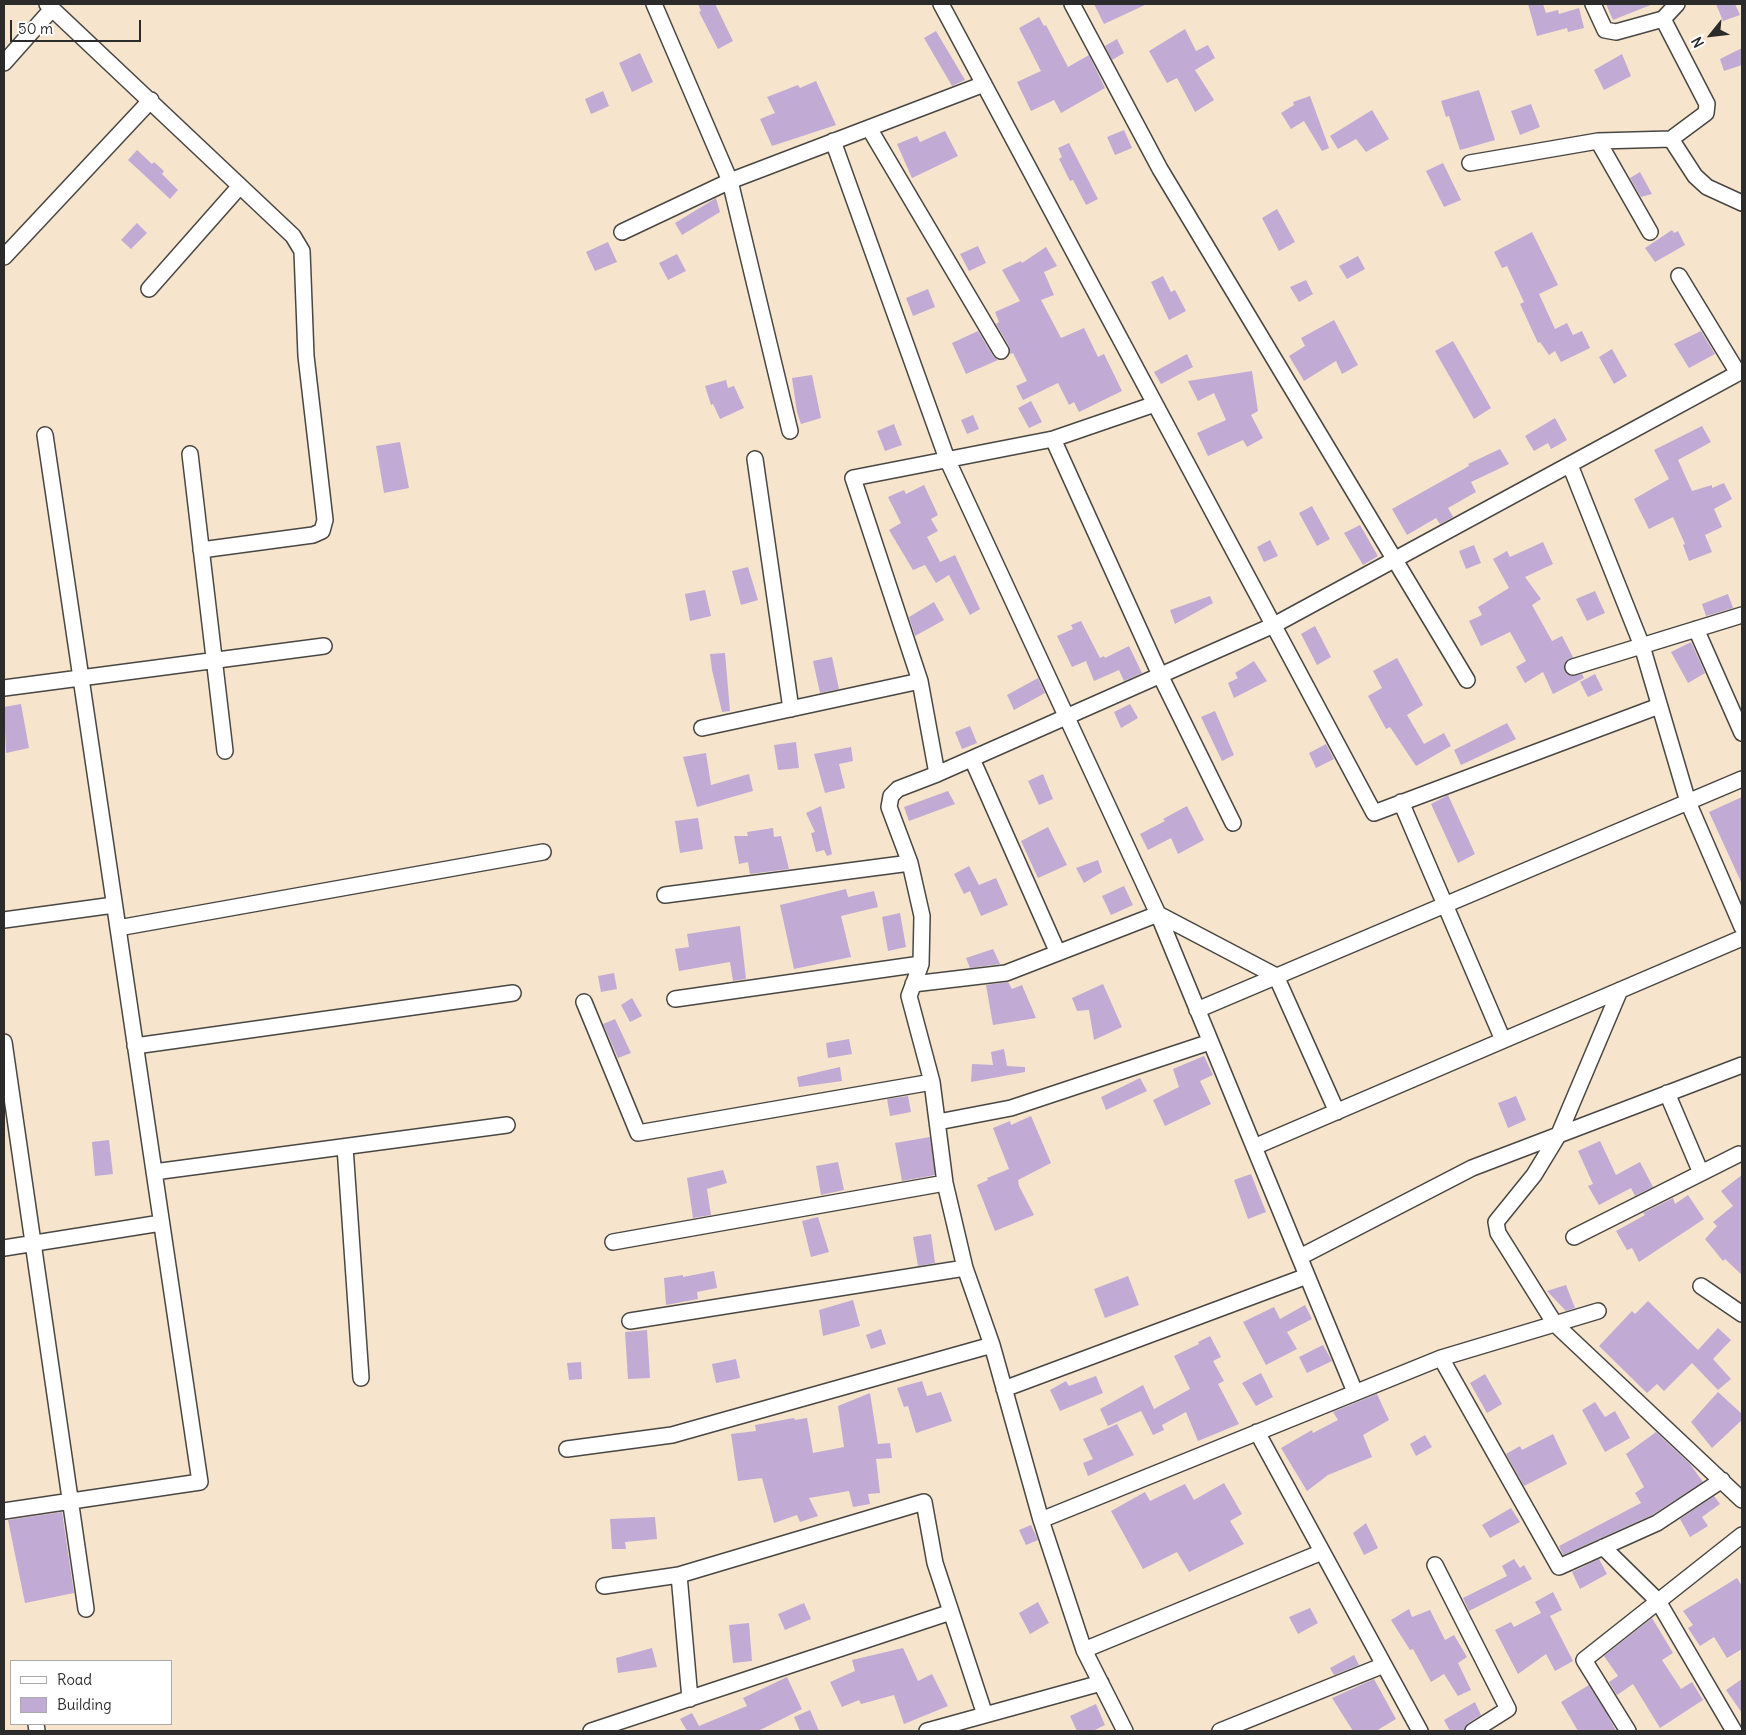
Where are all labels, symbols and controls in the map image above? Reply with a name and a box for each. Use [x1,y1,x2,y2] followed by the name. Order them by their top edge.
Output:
[12,10,144,42] scale bar
[1686,10,1736,60] north arrow
[18,19,53,38] text: 50 m
[1688,34,1708,51] text: N
[10,1660,172,1725] legend
[57,1670,92,1689] text: Road
[57,1695,112,1714] text: Building

